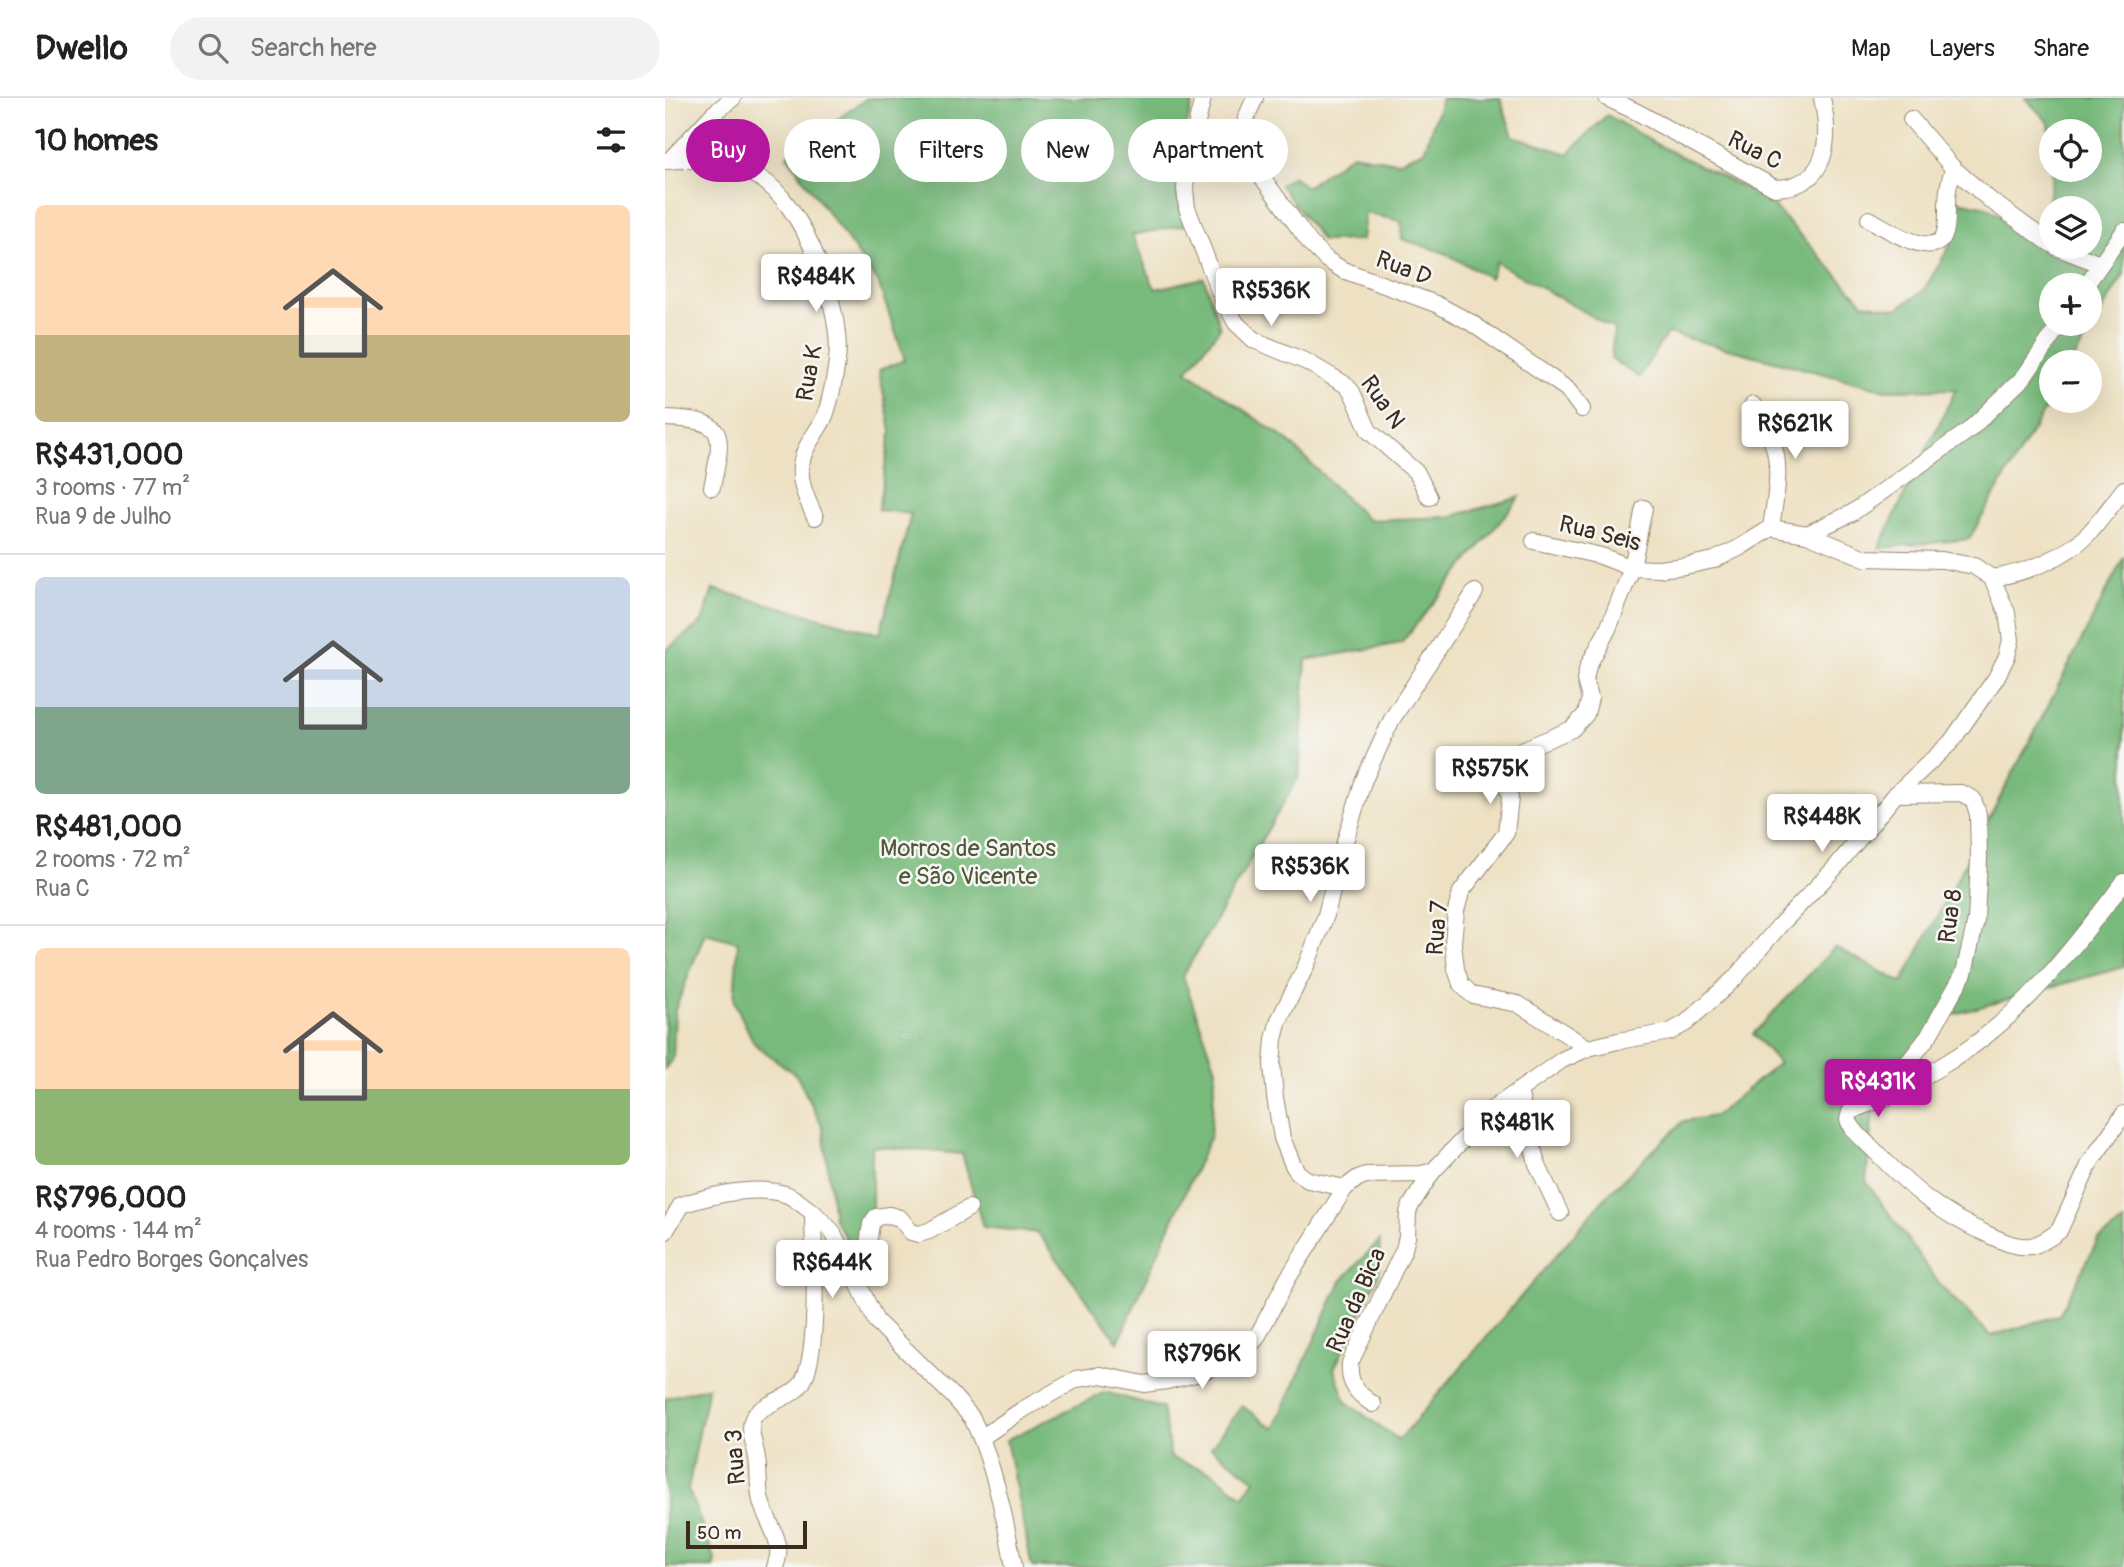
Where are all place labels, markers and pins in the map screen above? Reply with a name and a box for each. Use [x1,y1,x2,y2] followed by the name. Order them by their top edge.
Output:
[759,254,873,314] pin: R$484K
[1214,268,1328,328] pin: R$536K
[1738,402,1852,461] pin: R$621K
[1433,746,1547,806] pin: R$575K
[1765,794,1879,854] pin: R$448K
[1253,844,1367,904] pin: R$536K
[1821,1060,1935,1119] pin: R$431K
[1460,1100,1574,1160] pin: R$481K
[775,1240,889,1300] pin: R$644K
[1145,1332,1259,1391] pin: R$796K

